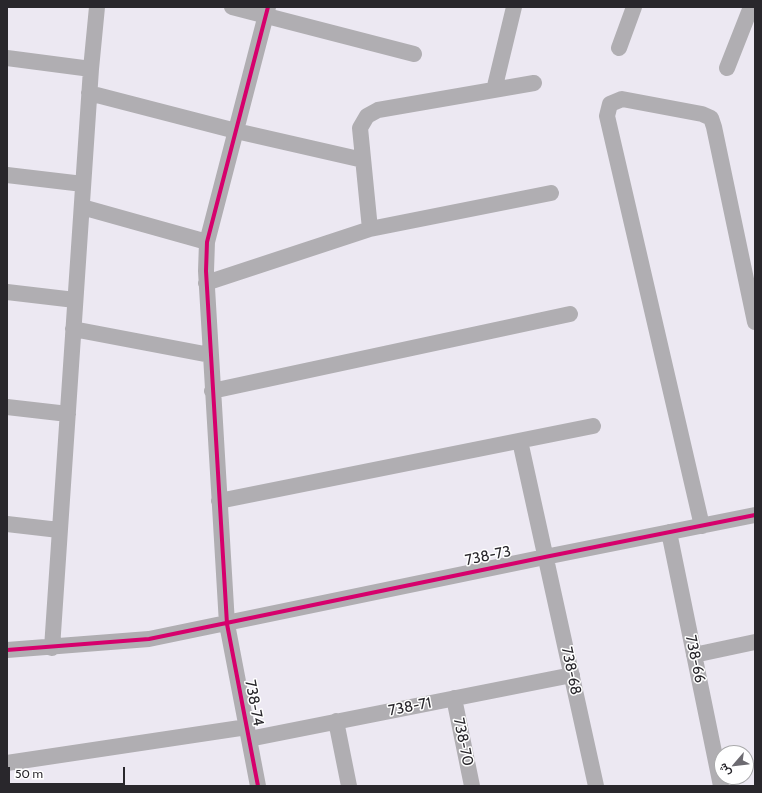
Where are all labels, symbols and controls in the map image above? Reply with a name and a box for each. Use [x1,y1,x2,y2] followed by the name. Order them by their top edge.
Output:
[463,542,513,570] street label: 738-73
[681,634,709,684] street label: 738-66
[557,645,585,697] street label: 738-68
[241,678,267,728] street label: 738-74
[387,694,433,720] street label: 738-71
[449,716,477,768] street label: 738-70
[714,745,754,785] north arrow
[10,759,127,785] scale bar
[715,761,734,779] text: ش
[15,766,43,781] text: 50 m

